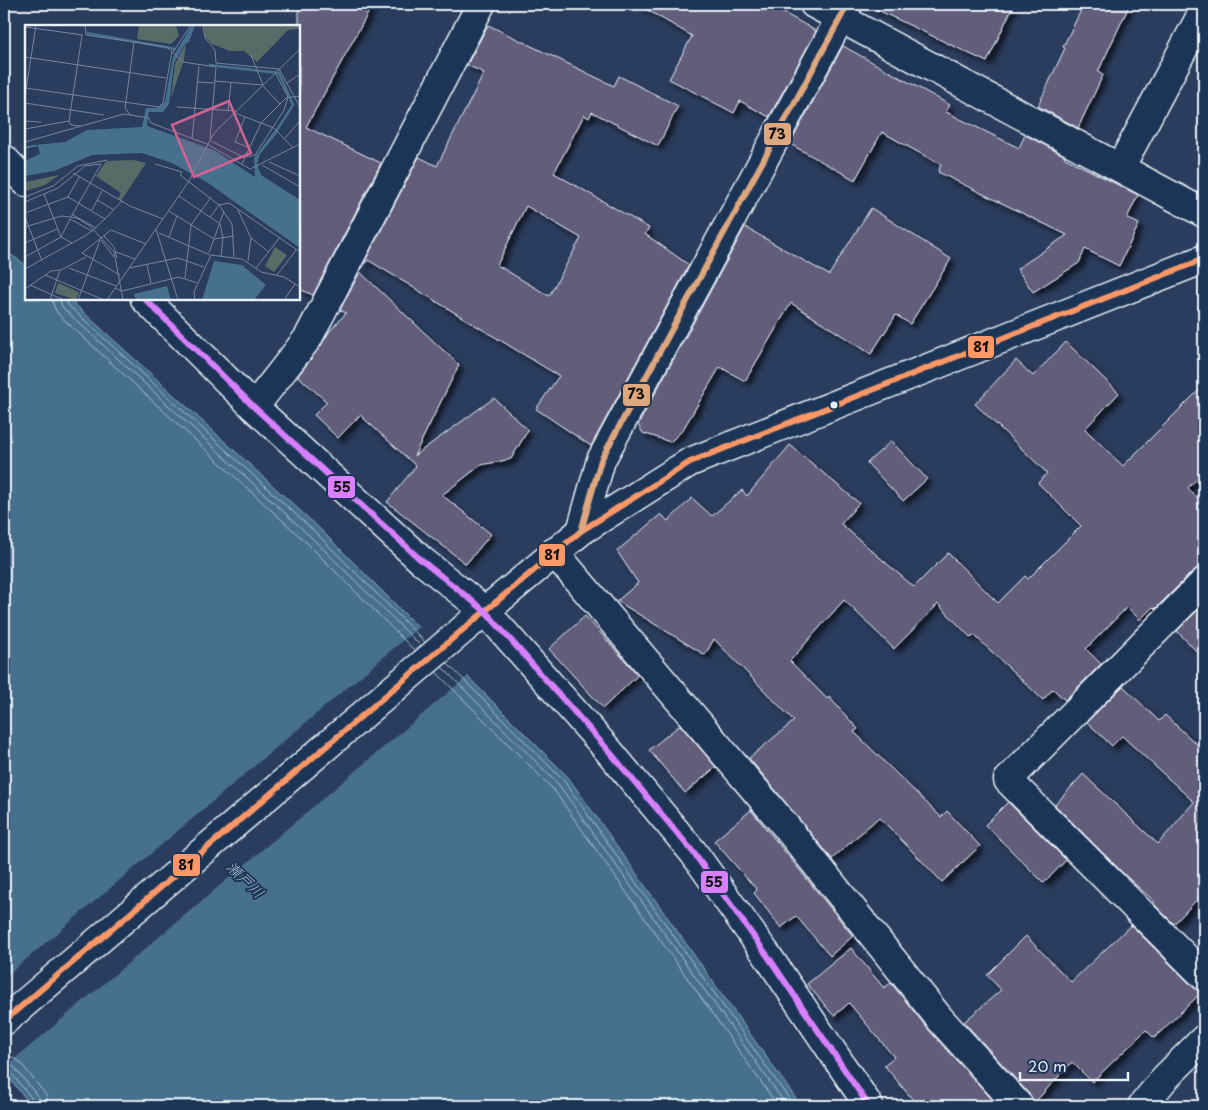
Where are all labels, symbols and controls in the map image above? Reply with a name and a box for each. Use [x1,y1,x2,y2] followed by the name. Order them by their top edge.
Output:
[25,25,300,300] inset map
[763,122,792,146] line badge: 73
[768,123,786,144] text: 73
[967,335,995,359] line badge: 81
[973,336,989,357] text: 81
[622,383,651,407] line badge: 73
[627,383,645,404] text: 73
[829,400,839,410] unlabelled marker
[327,475,356,499] line badge: 55
[333,476,351,497] text: 55
[538,543,566,567] line badge: 81
[544,544,560,565] text: 81
[172,853,201,877] line badge: 81
[178,854,194,875] text: 81
[222,855,270,903] water label: 瀬戸川
[700,870,729,894] line badge: 55
[705,871,723,892] text: 55
[1020,1050,1128,1082] scale bar
[1028,1054,1067,1077] text: 20 m

